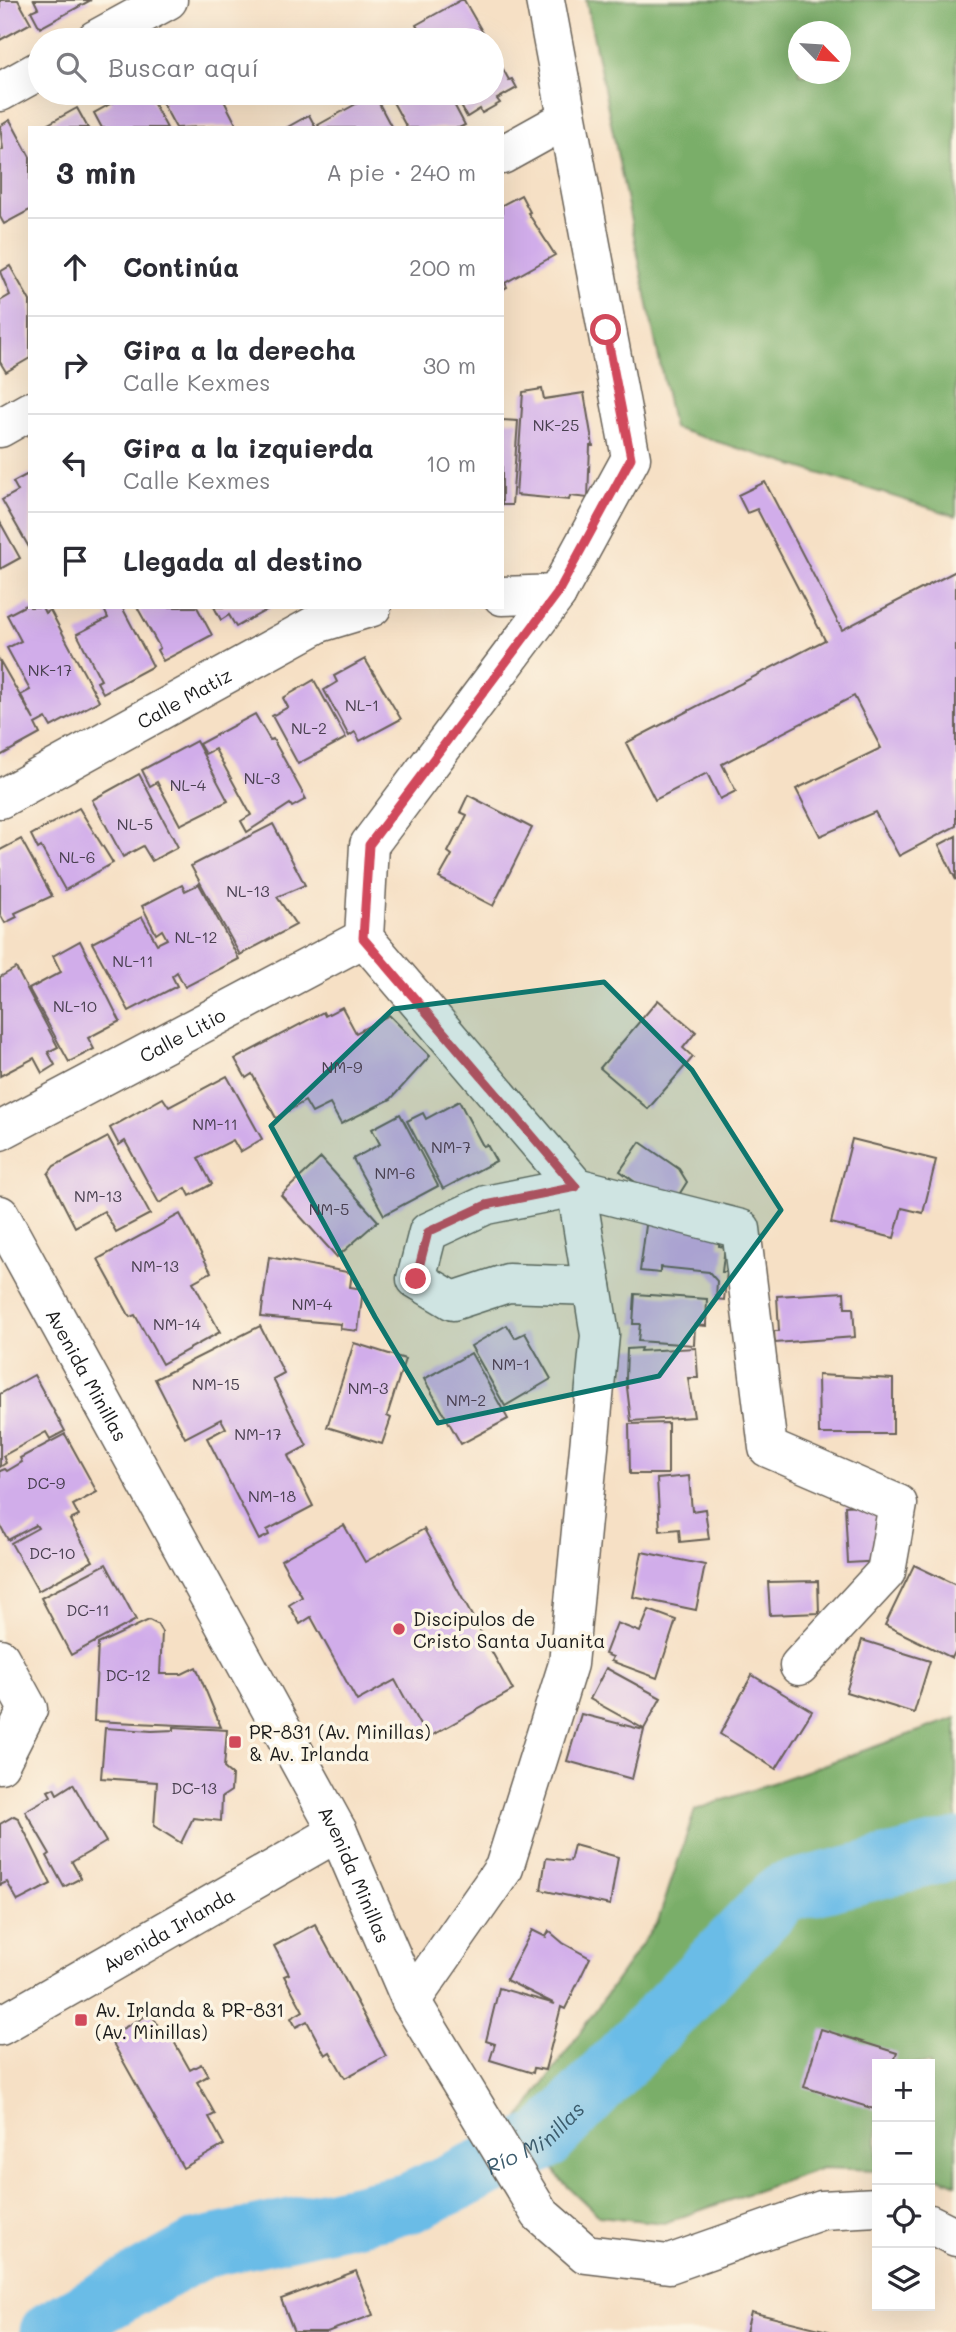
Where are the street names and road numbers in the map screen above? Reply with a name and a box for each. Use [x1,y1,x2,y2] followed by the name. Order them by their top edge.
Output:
[132,661,236,734] street label: Calle Matiz
[135,1001,229,1068] street label: Calle Litio
[41,1304,134,1445] street label: Avenida Minillas
[313,1801,397,1946] street label: Avenida Minillas
[98,1882,239,1977] street label: Avenida Irlanda

